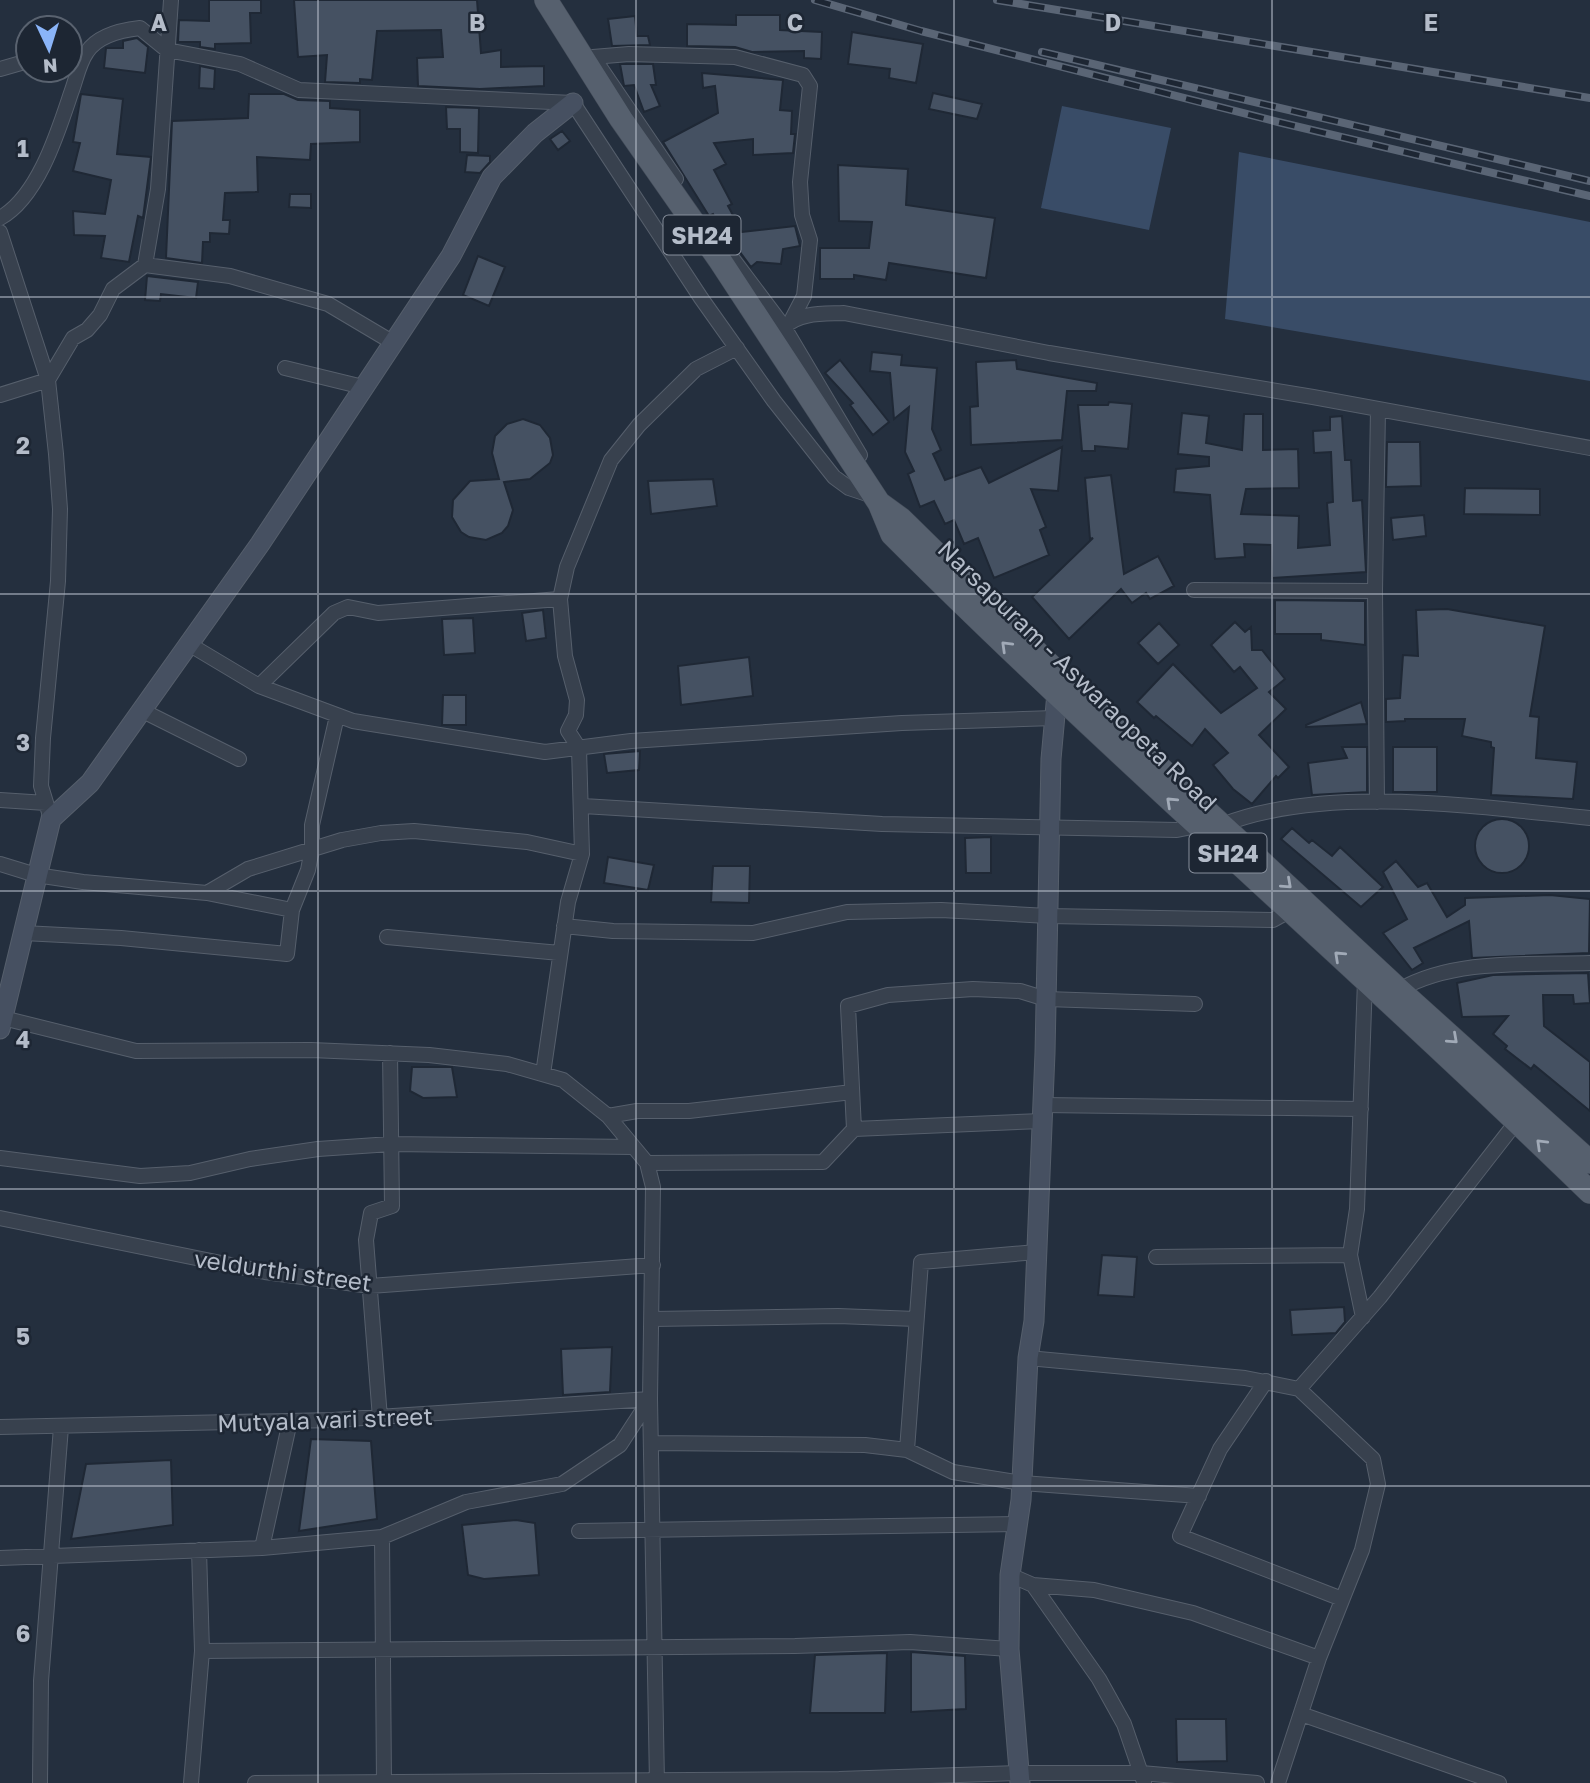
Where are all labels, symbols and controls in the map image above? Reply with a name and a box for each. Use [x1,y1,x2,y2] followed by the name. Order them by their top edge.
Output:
[151,8,168,36] text: A
[469,8,485,36] text: B
[787,8,803,36] text: C
[1105,8,1121,36] text: D
[1424,8,1438,36] text: E
[14,14,84,84] north arrow
[42,54,58,78] text: N
[17,134,29,162] text: 1
[664,216,740,254] road number: SH24
[16,431,30,459] text: 2
[932,534,1224,816] street label: Narsapuram - Aswaraopeta Road
[1001,641,1014,654] one-way arrow
[16,728,30,756] text: 3
[1166,798,1179,810] one-way arrow
[1190,834,1266,873] road number: SH24
[1279,876,1292,888] one-way arrow
[1334,951,1347,964] one-way arrow
[16,1025,30,1053] text: 4
[1445,1031,1458,1043] one-way arrow
[1536,1140,1549,1153] one-way arrow
[192,1243,374,1297] street label: veldurthi street
[16,1322,30,1350] text: 5
[217,1401,433,1437] street label: Mutyala vari street
[16,1619,30,1647] text: 6

